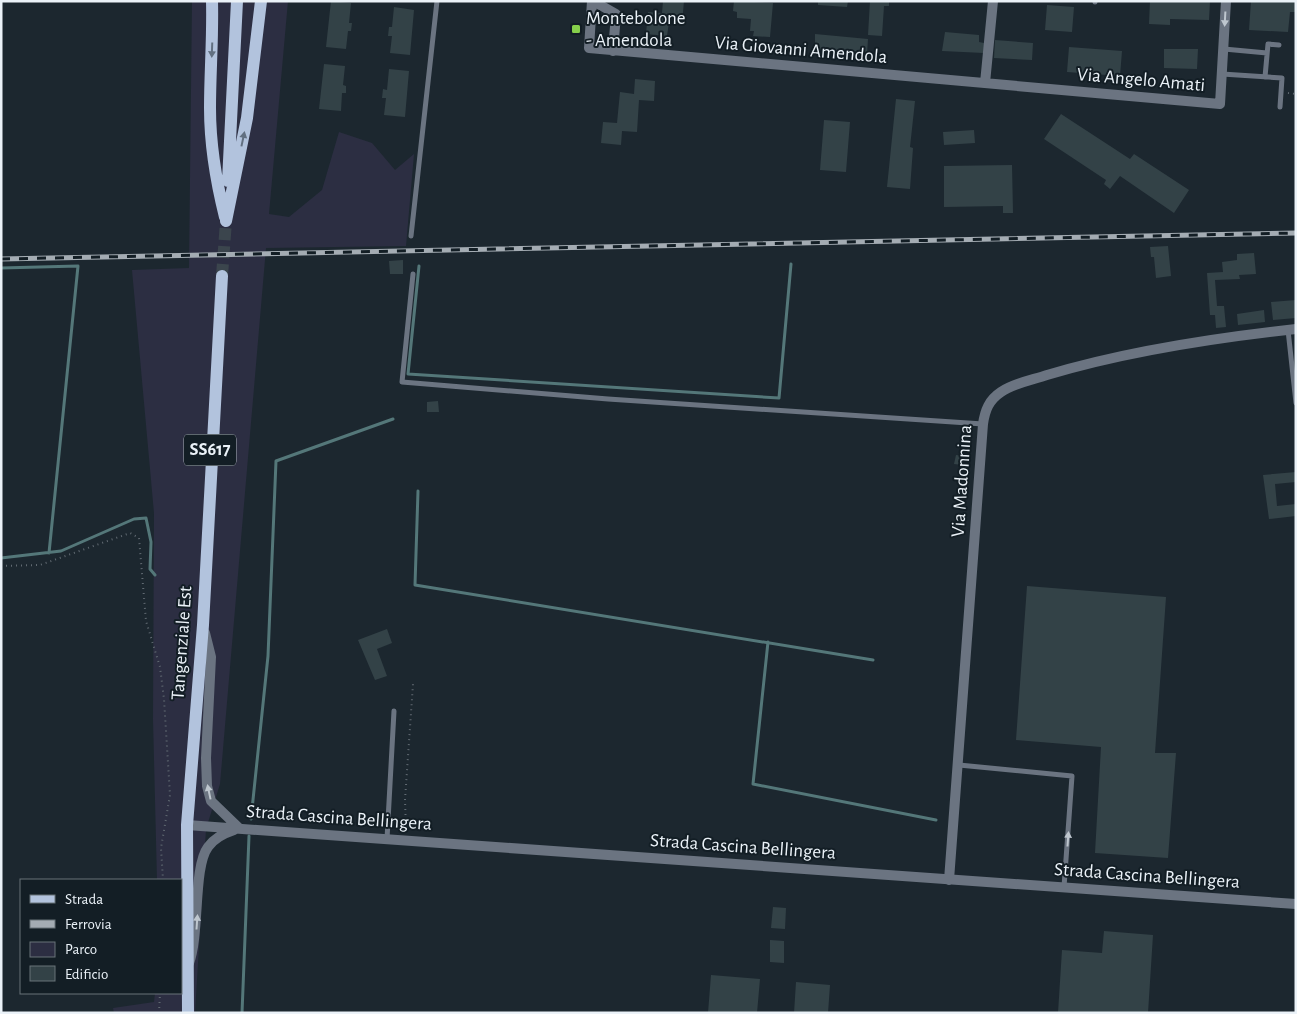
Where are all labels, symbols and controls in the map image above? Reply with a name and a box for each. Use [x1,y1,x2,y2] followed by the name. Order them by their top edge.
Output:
[586,9,686,50] place label: Montebolone - Amendola
[1221,11,1229,27] one-way arrow
[570,23,582,35] marker: Montebolone - Amendola
[714,33,888,67] street label: Via Giovanni Amendola
[208,42,216,58] one-way arrow
[1076,65,1206,95] street label: Via Angelo Amati
[239,132,247,147] one-way arrow
[949,424,975,538] street label: Via Madonnina
[184,434,236,466] road number: SS617
[169,585,195,701] street label: Tangenziale Est
[205,785,213,800] one-way arrow
[246,802,433,834] street label: Strada Cascina Bellingera
[650,831,837,863] street label: Strada Cascina Bellingera
[1064,831,1072,847] one-way arrow
[1054,860,1241,892] street label: Strada Cascina Bellingera
[20,879,182,994] legend
[65,892,103,907] text: Strada
[193,913,201,929] one-way arrow
[65,917,112,932] text: Ferrovia
[65,942,97,957] text: Parco
[65,967,108,982] text: Edificio

